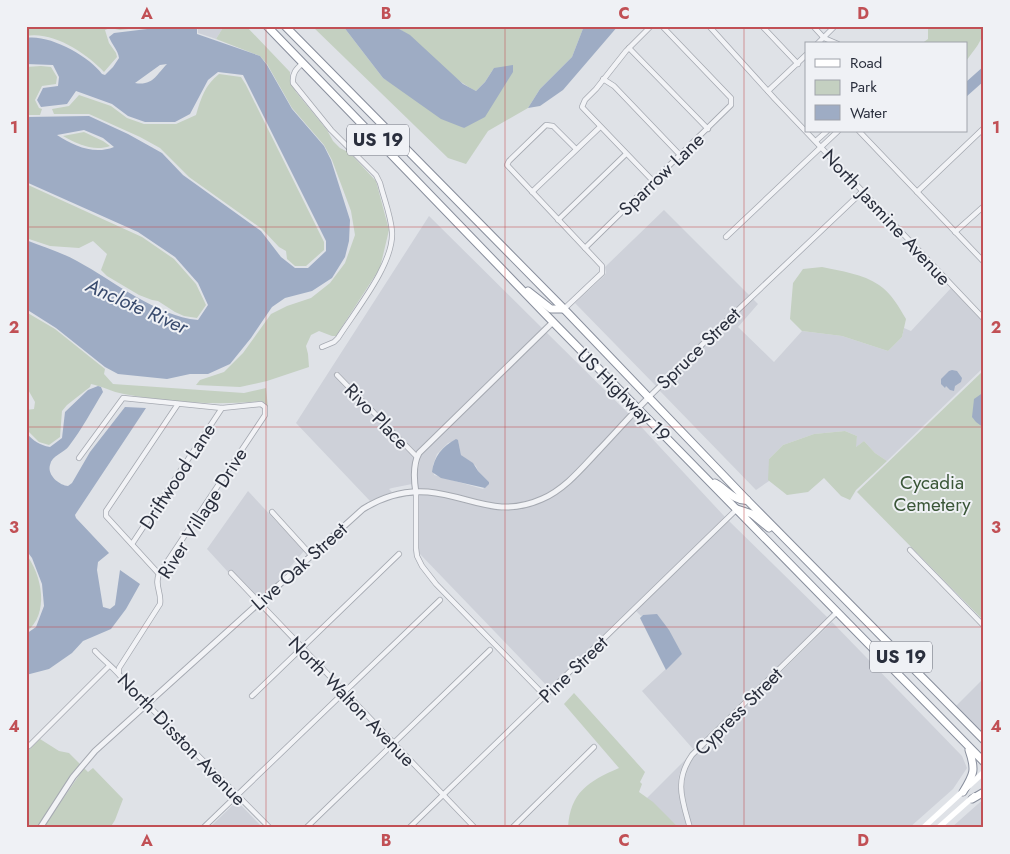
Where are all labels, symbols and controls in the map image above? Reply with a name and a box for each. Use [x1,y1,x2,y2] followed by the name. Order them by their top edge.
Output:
[140,2,153,25] text: A
[381,2,391,25] text: B
[618,2,630,25] text: C
[857,2,869,25] text: D
[805,42,968,132] legend
[850,52,882,74] text: Road
[850,76,877,98] text: Park
[850,102,888,124] text: Water
[10,116,18,139] text: 1
[992,116,1000,139] text: 1
[347,124,409,156] road number: US 19
[613,127,710,222] street label: Sparrow Lane
[816,143,957,292] street label: North Jasmine Avenue
[80,271,194,342] water label: Anclote River
[650,301,747,395] street label: Spruce Street
[9,316,19,339] text: 2
[991,316,1001,339] text: 2
[571,342,677,448] street label: US Highway 19
[338,377,415,456] street label: Rivo Place
[133,418,222,535] street label: Driftwood Lane
[151,443,254,584] street label: River Village Drive
[893,469,971,518] park label: Cycadia Cemetery
[9,516,19,539] text: 3
[245,516,354,617] street label: Live Oak Street
[991,516,1001,539] text: 3
[533,629,614,709] street label: Pine Street
[282,630,421,773] street label: North Walton Avenue
[870,642,932,672] road number: US 19
[688,661,789,761] street label: Cypress Street
[111,667,252,812] street label: North Disston Avenue
[8,715,20,738] text: 4
[990,715,1002,738] text: 4
[140,829,153,852] text: A
[381,829,391,852] text: B
[618,829,630,852] text: C
[857,829,869,852] text: D

